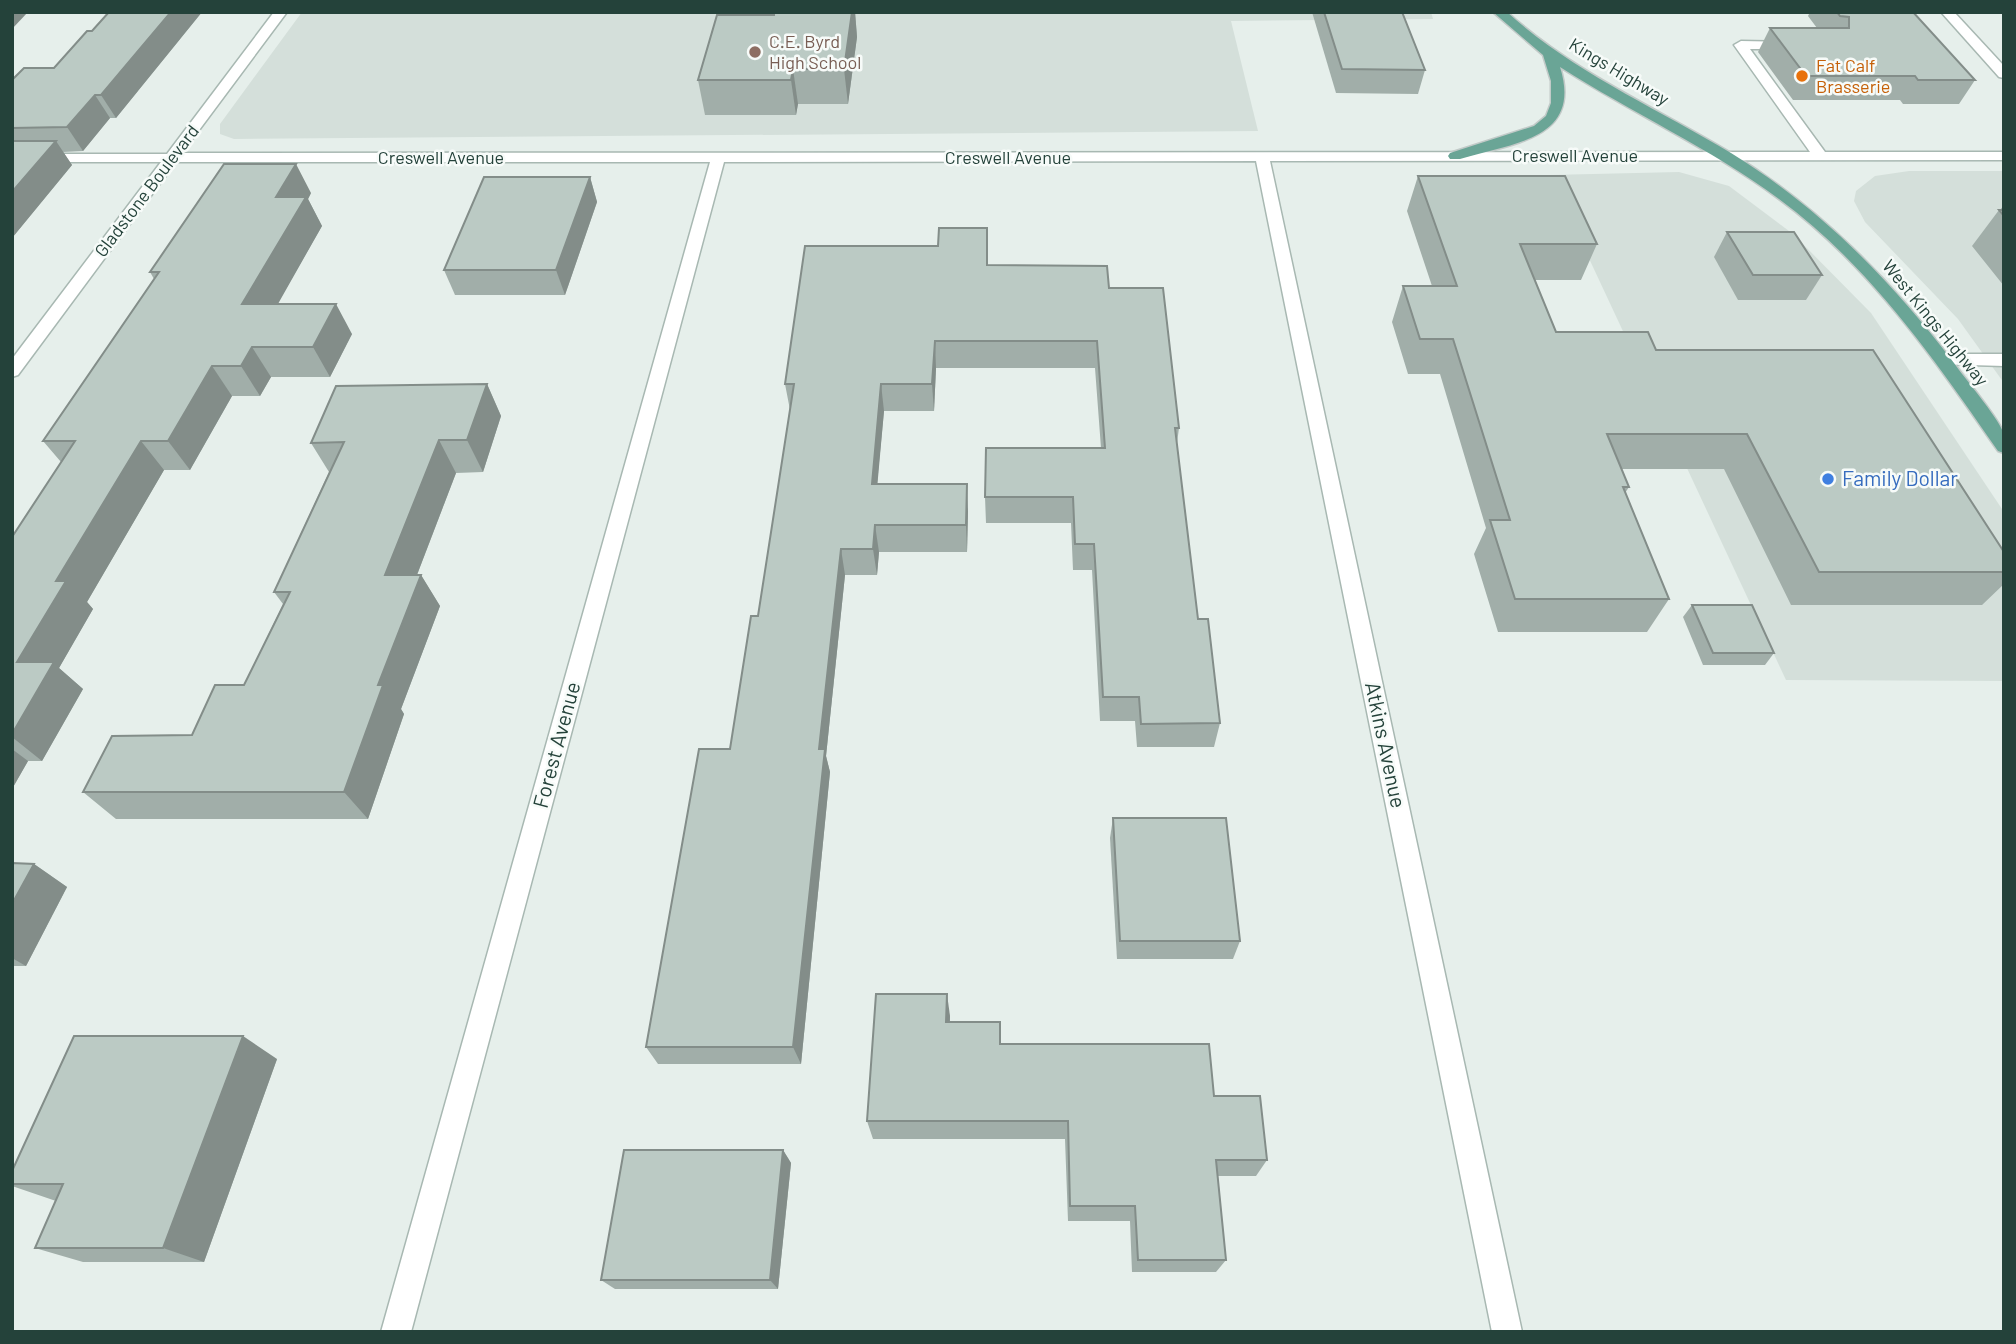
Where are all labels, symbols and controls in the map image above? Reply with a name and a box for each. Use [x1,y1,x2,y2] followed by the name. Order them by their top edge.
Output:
[769,30,862,73] place label: C.E. Byrd High School
[1566,33,1674,110] street label: Kings Highway
[747,44,763,60] marker: C.E. Byrd High School
[1816,54,1890,97] place label: Fat Calf Brasserie
[1794,68,1810,84] marker: Fat Calf Brasserie
[89,120,203,261] street label: Gladstone Boulevard
[1512,144,1638,166] street label: Creswell Avenue
[378,146,504,168] street label: Creswell Avenue
[945,146,1071,168] street label: Creswell Avenue
[1878,255,1993,390] street label: West Kings Highway
[1842,465,1958,490] place label: Family Dollar
[1820,471,1836,487] marker: Family Dollar
[527,679,584,811] street label: Forest Avenue
[1361,679,1412,810] street label: Atkins Avenue

